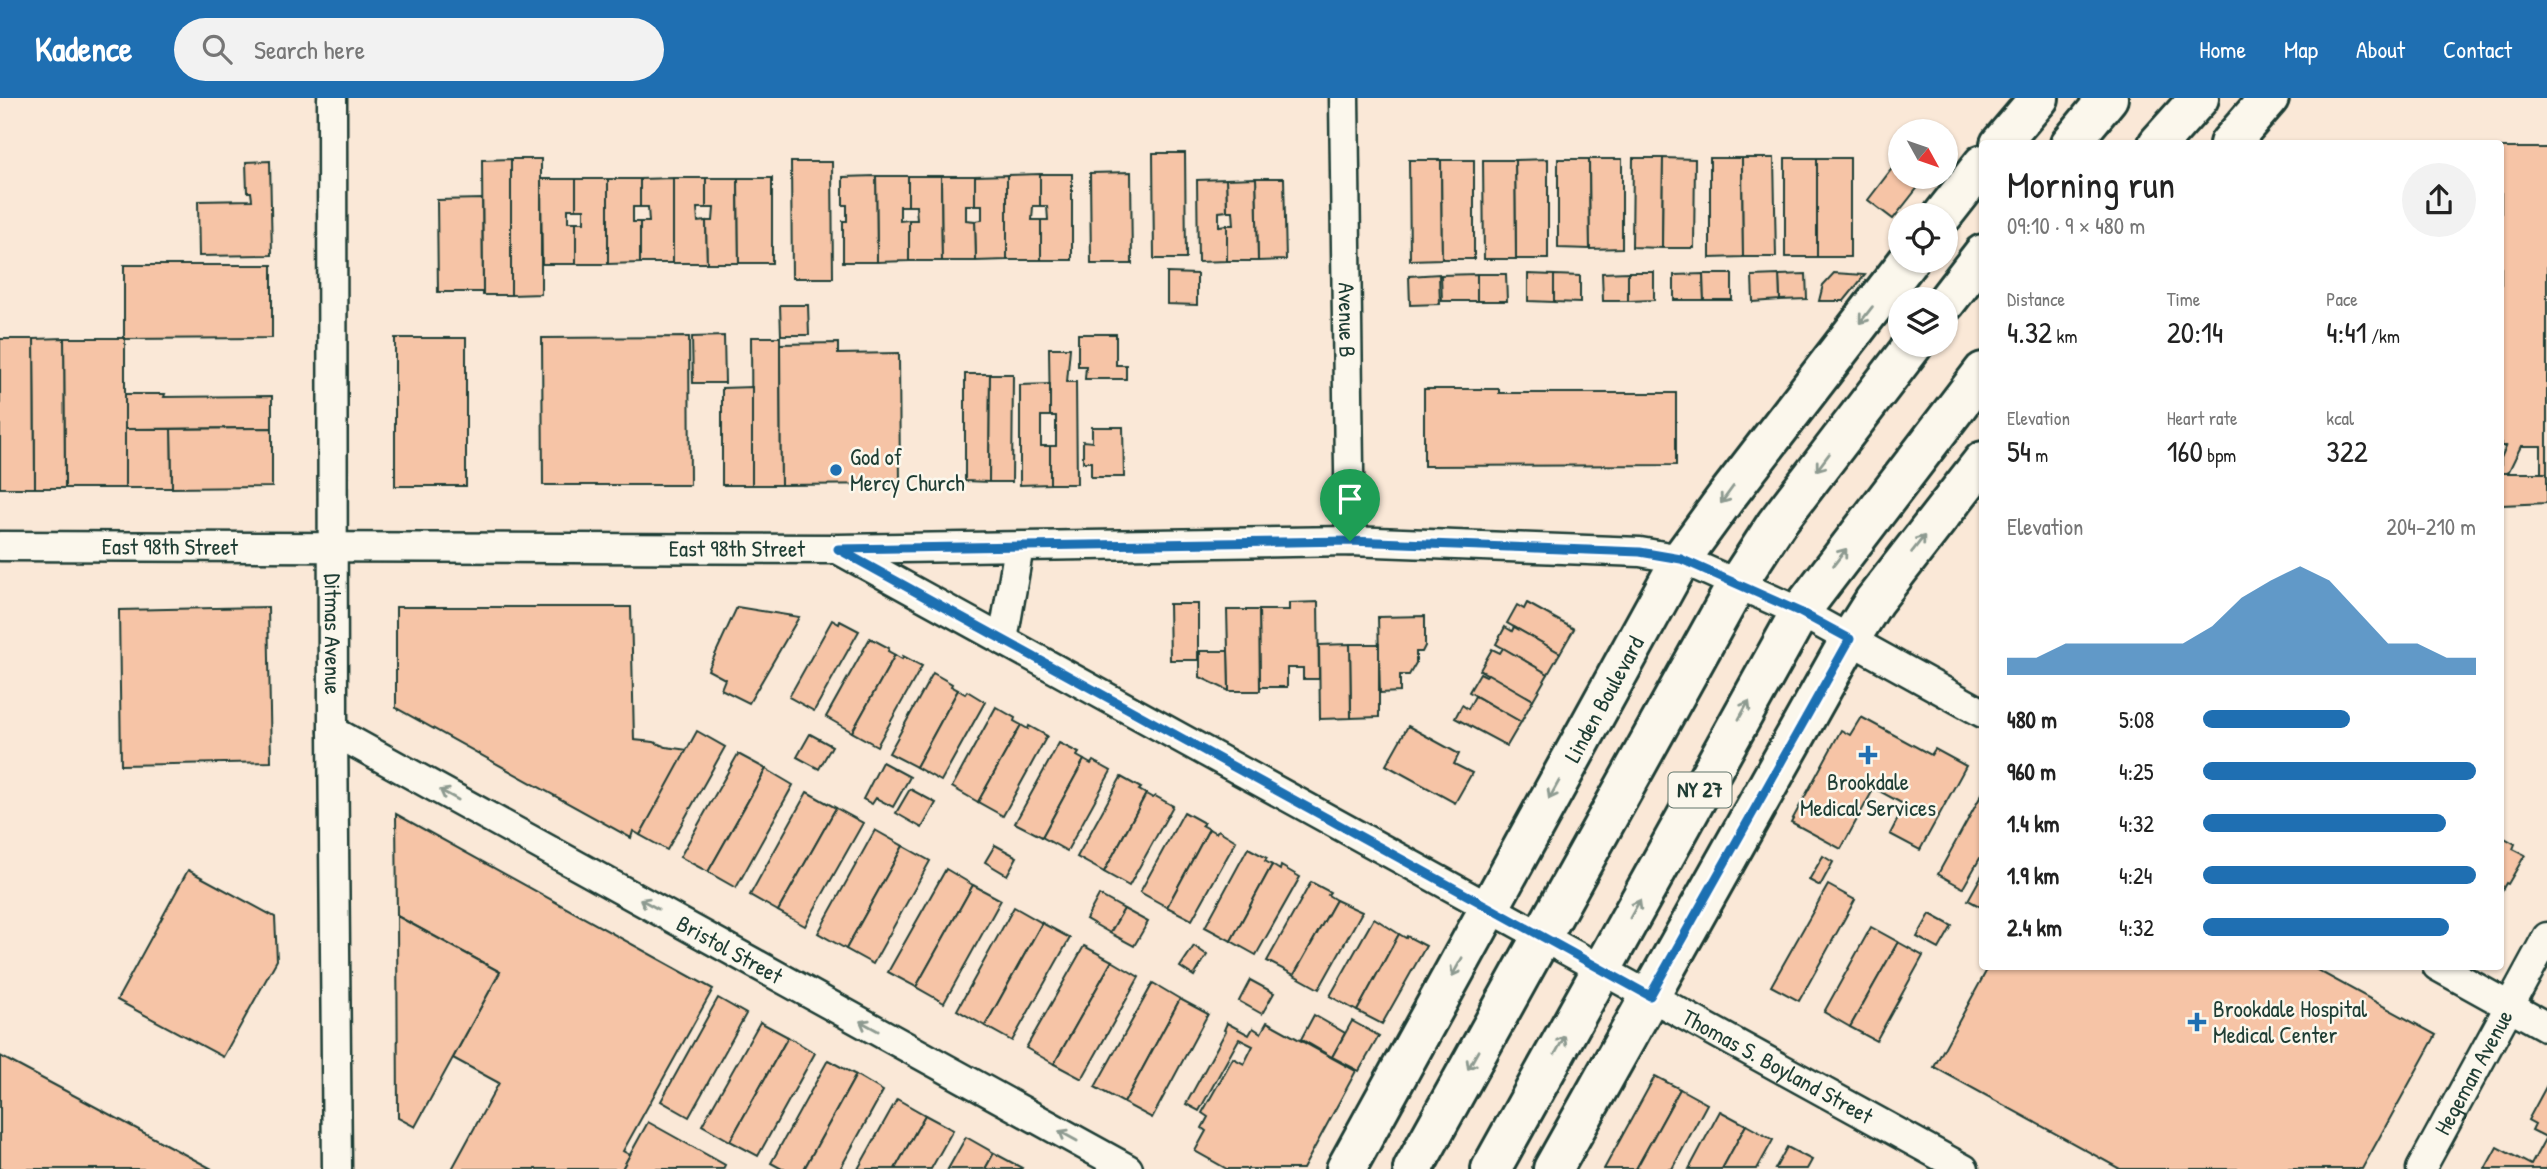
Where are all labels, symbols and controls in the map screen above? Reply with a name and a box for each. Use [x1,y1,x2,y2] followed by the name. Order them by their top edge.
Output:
[174,18,664,81] search box
[35,27,132,71] text: Kadence
[198,30,236,68] icon: search
[254,32,365,67] text: Search here
[2199,33,2246,65] text: Home
[2284,33,2318,65] text: Map
[2356,33,2405,65] text: About
[2443,33,2512,65] text: Contact
[1888,119,1958,189] north arrow
[1888,119,1958,357] map controls
[2007,158,2175,210] text: Morning run
[2402,163,2476,237] button: share
[1888,203,1958,273] button: locate
[2007,210,2145,241] text: 09:10 · 9 × 480 m
[1331,282,1364,358] street label: Avenue B
[2007,286,2065,312] text: Distance
[2167,286,2200,312] text: Time
[2326,286,2358,312] text: Pace
[1888,287,1958,357] button: layers
[1859,305,1874,323] one-way arrow
[2007,312,2052,352] text: 4.32
[2167,312,2223,352] text: 20:14
[2326,312,2367,352] text: 4:41
[2052,323,2077,349] text: km
[2367,323,2400,349] text: /km
[2007,405,2070,431] text: Elevation
[2167,405,2238,431] text: Heart rate
[2326,405,2354,431] text: kcal
[2007,431,2031,471] text: 54
[2167,431,2203,471] text: 160
[2326,431,2368,471] text: 322
[850,441,965,498] place label: God of Mercy Church
[2031,442,2048,468] text: m
[2203,442,2236,468] text: bpm
[1816,453,1831,471] one-way arrow
[828,462,844,478] marker: God of Mercy Church
[1320,469,1380,541] pin
[1331,480,1369,518] icon: arrive
[1720,485,1735,504] one-way arrow
[2007,511,2083,542] text: Elevation
[2386,511,2476,542] text: 204–210 m
[102,530,239,562] street label: East 98th Street
[669,532,806,564] street label: East 98th Street
[1911,536,1926,554] one-way arrow
[1833,548,1848,566] one-way arrow
[318,573,349,695] street label: Ditmas Avenue
[1556,630,1651,768] street label: Linden Boulevard
[1737,700,1751,720] one-way arrow
[2007,704,2057,735] text: 480 m
[2119,704,2154,735] text: 5:08
[1858,745,1878,765] marker: Brookdale Medical Services
[2007,756,2056,787] text: 960 m
[2119,756,2153,787] text: 4:25
[1800,766,1936,823] place label: Brookdale Medical Services
[1668,772,1732,808] road number: NY 27
[1547,779,1560,800] one-way arrow
[440,787,460,801] one-way arrow
[2007,808,2059,839] text: 1.4 km
[2119,808,2154,839] text: 4:32
[2007,860,2059,891] text: 1.9 km
[2119,860,2152,891] text: 4:24
[639,897,659,911] one-way arrow
[1628,900,1642,920] one-way arrow
[671,907,790,991] street label: Bristol Street
[2007,912,2062,943] text: 2.4 km
[2119,912,2154,943] text: 4:32
[1450,956,1463,977] one-way arrow
[2213,993,2368,1050] place label: Brookdale Hospital Medical Center
[1677,1001,1880,1132] street label: Thomas S. Boyland Street
[2426,1004,2520,1140] street label: Hegeman Avenue
[2187,1012,2207,1032] marker: Brookdale Hospital Medical Center
[859,1019,880,1032] one-way arrow
[1554,1035,1567,1056] one-way arrow
[1466,1049,1479,1070] one-way arrow
[1059,1129,1079,1143] one-way arrow

